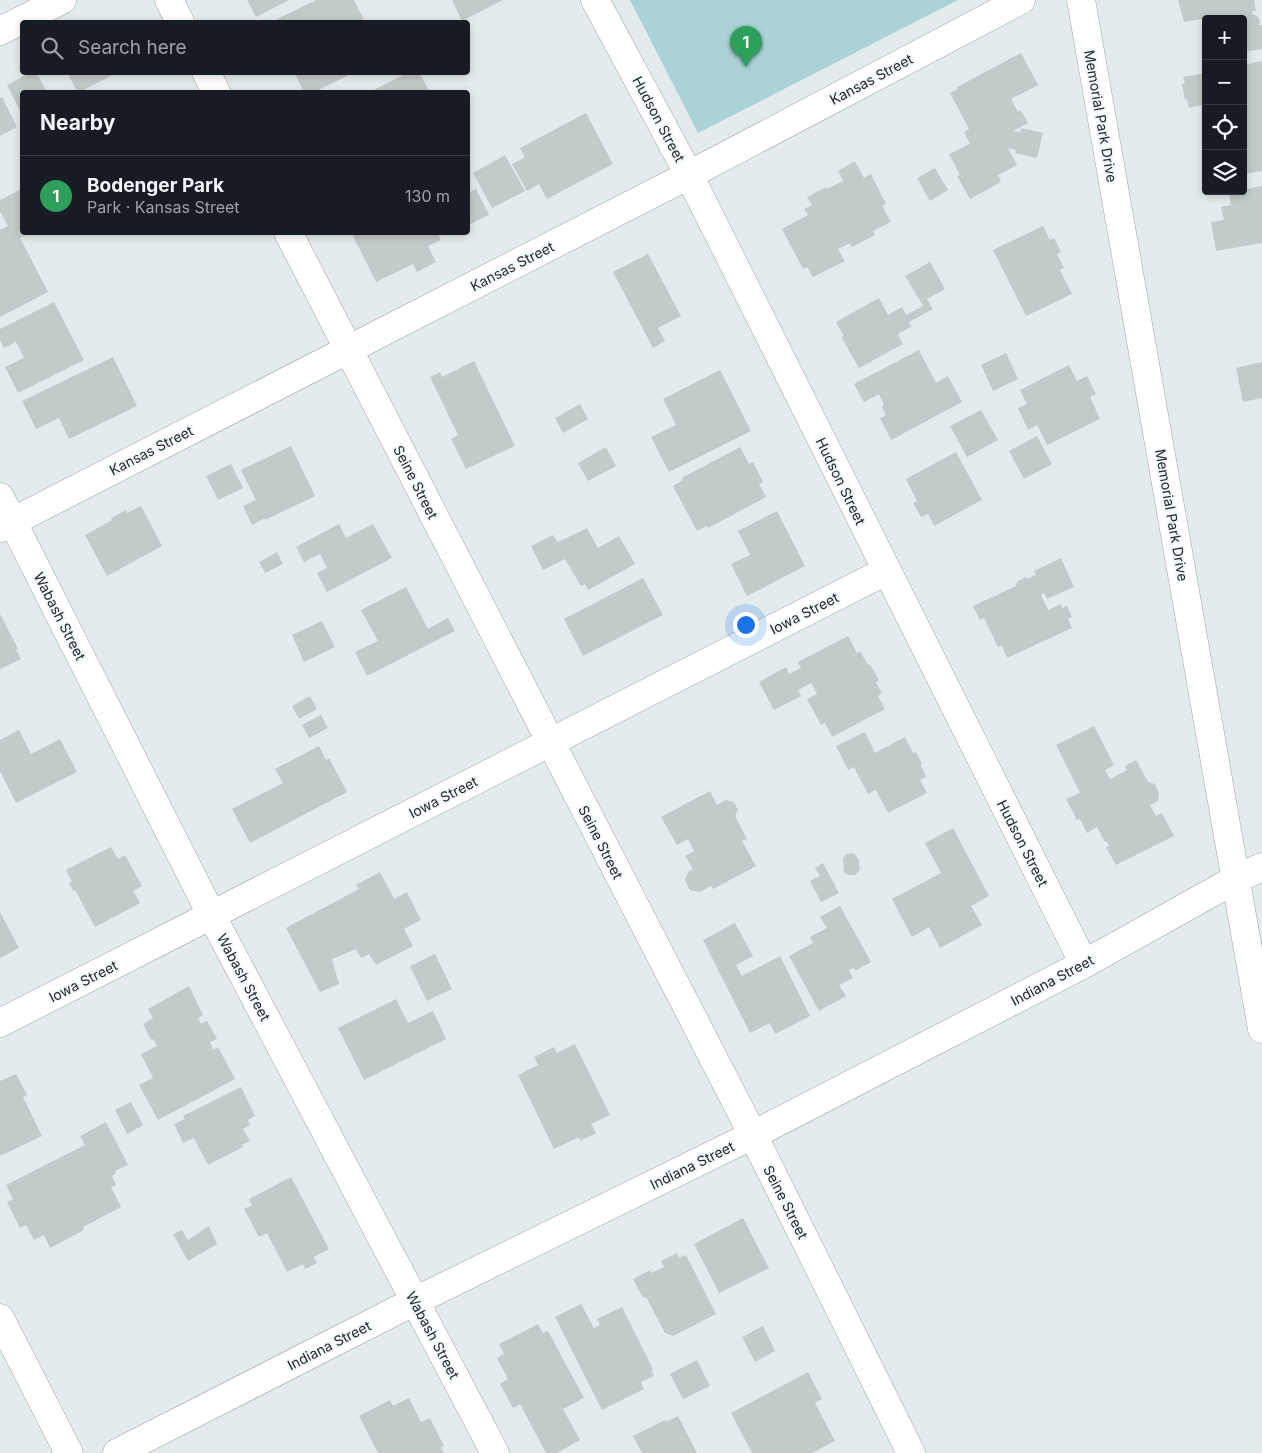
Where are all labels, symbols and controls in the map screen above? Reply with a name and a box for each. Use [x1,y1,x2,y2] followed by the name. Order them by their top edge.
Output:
[1202,15,1247,195] map controls
[1202,15,1247,60] button: +
[20,20,470,75] search box
[730,26,762,67] pin: 1
[38,34,66,62] icon: search
[78,36,187,59] text: Search here
[1081,48,1121,184] street label: Memorial Park Drive
[827,50,916,108] street label: Kansas Street
[1202,60,1247,105] button: −
[629,73,689,165] street label: Hudson Street
[1202,105,1247,150] button: locate
[40,110,115,135] text: Nearby
[1202,150,1247,195] button: layers
[87,174,224,197] text: Bodenger Park
[53,186,59,206] text: 1
[405,186,450,206] text: 130 m
[87,197,240,217] text: Park · Kansas Street
[467,237,557,294] street label: Kansas Street
[106,421,196,478] street label: Kansas Street
[813,435,870,528] street label: Hudson Street
[390,442,442,522] street label: Seine Street
[1152,447,1192,583] street label: Memorial Park Drive
[30,569,90,663] street label: Wabash Street
[767,588,841,638] street label: Iowa Street
[733,612,759,638] your location
[406,772,480,822] street label: Iowa Street
[994,797,1052,889] street label: Hudson Street
[575,802,627,882] street label: Seine Street
[214,930,274,1024] street label: Wabash Street
[1008,951,1097,1009] street label: Indiana Street
[46,956,120,1006] street label: Iowa Street
[647,1137,737,1193] street label: Indiana Street
[760,1162,812,1242] street label: Seine Street
[403,1288,463,1382] street label: Wabash Street
[284,1316,374,1373] street label: Indiana Street

